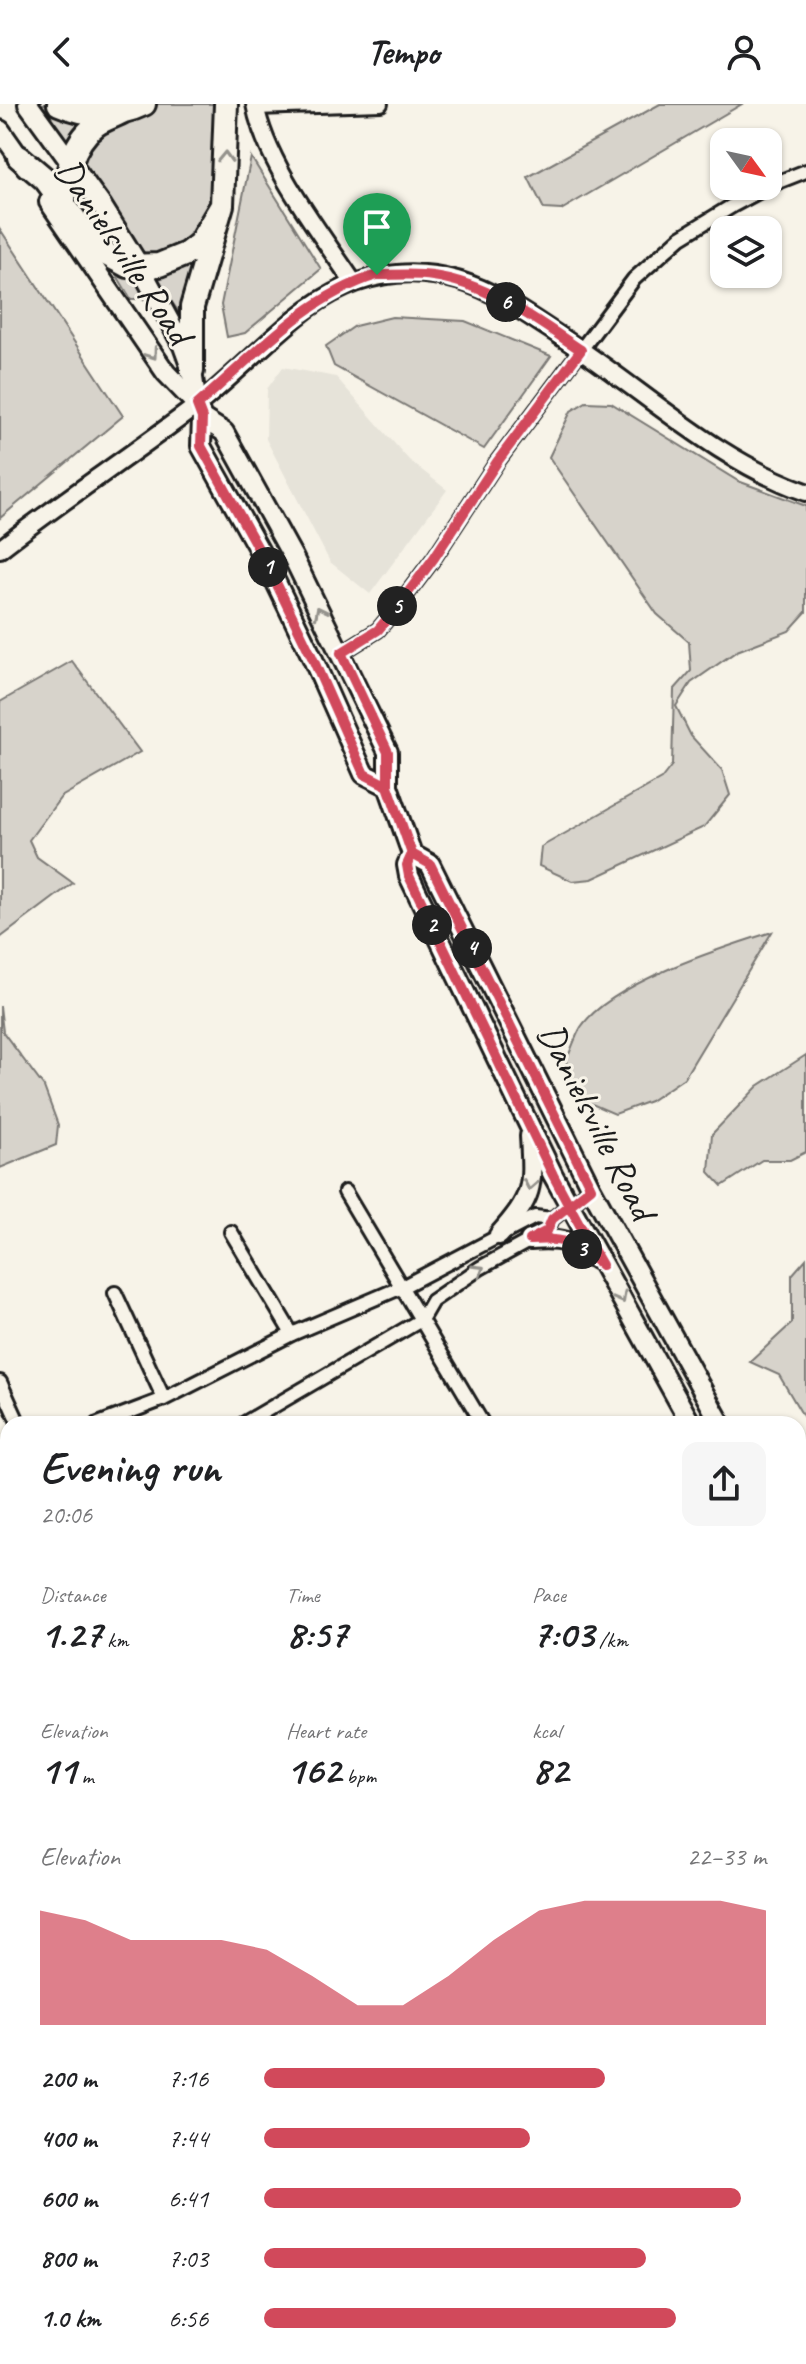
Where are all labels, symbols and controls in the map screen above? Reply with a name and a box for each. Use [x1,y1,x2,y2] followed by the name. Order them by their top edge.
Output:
[367,29,439,75] text: Tempo
[40,30,84,74] icon: back
[722,30,766,74] icon: person
[710,128,782,200] north arrow
[710,128,782,288] map controls
[45,149,207,358] street label: Danielsville Road
[216,150,233,163] one-way arrow
[343,193,411,275] pin
[355,205,399,249] icon: arrive
[710,216,782,288] button: layers
[486,282,526,322] pin: 6
[501,288,511,316] text: 6
[142,346,157,360] one-way arrow
[248,547,288,587] pin: 1
[263,553,273,581] text: 1
[377,586,417,626] pin: 5
[392,592,402,620] text: 5
[314,605,330,620] one-way arrow
[412,905,452,945] pin: 2
[427,911,437,939] text: 2
[452,928,492,968] pin: 4
[467,934,477,962] text: 4
[527,1015,669,1232] street label: Danielsville Road
[522,1178,539,1191] one-way arrow
[562,1229,602,1269] pin: 3
[577,1235,587,1263] text: 3
[470,1264,485,1279] one-way arrow
[611,1289,626,1304] one-way arrow
[40,1440,220,1495] text: Evening run
[682,1442,766,1526] button: share
[40,1498,92,1531] text: 20:06
[40,1581,106,1609] text: Distance
[286,1581,320,1609] text: Time
[532,1581,566,1609] text: Pace
[40,1609,102,1659] text: 1.27
[286,1609,347,1659] text: 8:57
[532,1609,594,1659] text: 7:03
[102,1626,129,1654] text: km
[594,1626,628,1654] text: /km
[40,1717,108,1745] text: Elevation
[286,1717,366,1745] text: Heart rate
[532,1717,561,1745] text: kcal
[40,1745,76,1795] text: 11
[286,1745,341,1795] text: 162
[532,1745,568,1795] text: 82
[76,1762,94,1790] text: m
[341,1762,376,1790] text: bpm
[40,1840,120,1873] text: Elevation
[687,1840,766,1873] text: 22–33 m
[40,2062,96,2095] text: 200 m
[168,2062,208,2095] text: 7:16
[40,2122,96,2155] text: 400 m
[168,2122,208,2155] text: 7:44
[40,2182,97,2215] text: 600 m
[168,2182,208,2215] text: 6:41
[40,2242,96,2275] text: 800 m
[168,2242,208,2275] text: 7:03
[40,2302,100,2335] text: 1.0 km
[168,2302,208,2335] text: 6:56

